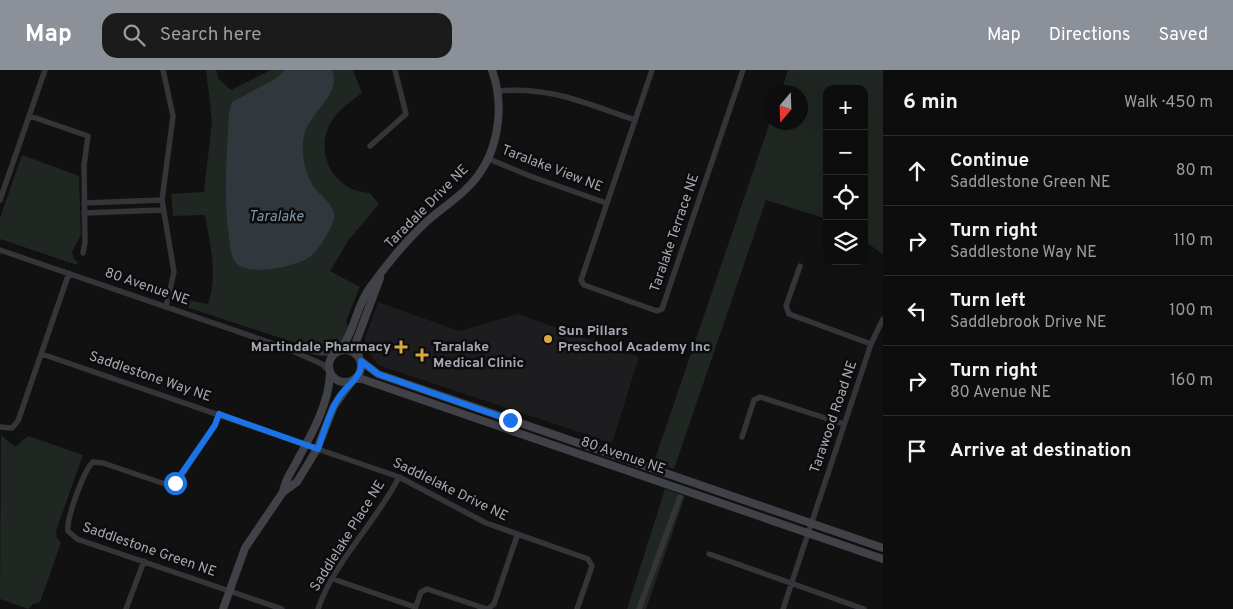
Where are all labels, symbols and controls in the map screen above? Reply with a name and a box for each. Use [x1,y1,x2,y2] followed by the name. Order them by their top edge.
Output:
[102,13,452,58] search box
[25,20,72,50] text: Map
[120,21,148,49] icon: search
[160,23,261,47] text: Search here
[987,24,1021,47] text: Map
[1049,24,1131,47] text: Directions
[1159,24,1208,47] text: Saved
[763,85,808,130] north arrow
[823,85,868,265] map controls
[823,85,868,130] button: +
[903,89,958,116] text: 6 min
[1124,93,1213,113] text: Walk · 450 m
[823,130,868,175] button: −
[499,142,605,196] street label: Taralake View NE
[950,149,1029,173] text: Continue
[903,157,931,185] icon: ahead
[381,161,473,253] street label: Taradale Drive NE
[1176,161,1213,181] text: 80 m
[647,171,703,295] street label: Taralake Terrace NE
[950,173,1111,193] text: Saddlestone Green NE
[823,175,868,220] button: locate
[249,208,304,227] water label: Taralake
[950,219,1038,243] text: Turn right
[823,220,868,265] button: layers
[903,227,931,255] icon: right
[1173,231,1213,251] text: 110 m
[950,243,1097,263] text: Saddlestone Way NE
[102,265,192,309] street label: 80 Avenue NE
[950,289,1026,313] text: Turn left
[903,297,931,325] icon: left
[1169,301,1213,321] text: 100 m
[950,313,1107,333] text: Saddlebrook Drive NE
[558,323,711,356] place label: Sun Pillars Preschool Academy Inc
[542,333,554,345] marker: Sun Pillars Preschool Academy Inc
[251,339,391,356] place label: Martindale Pharmacy
[433,339,524,372] place label: Taralake Medical Clinic
[395,341,407,353] marker: Martindale Pharmacy
[87,348,213,406] street label: Saddlestone Way NE
[415,348,429,362] marker: Taralake Medical Clinic
[807,358,861,476] street label: Tarawood Road NE
[950,359,1038,383] text: Turn right
[903,367,931,395] icon: right
[1170,371,1213,391] text: 160 m
[950,383,1051,403] text: 80 Avenue NE
[499,409,522,432] route end
[578,434,668,478] street label: 80 Avenue NE
[903,437,931,465] icon: arrive
[950,439,1131,463] text: Arrive at destination
[389,455,511,525] street label: Saddlelake Drive NE
[164,472,187,495] route start
[307,477,389,595] street label: Saddlelake Place NE
[80,519,218,581] street label: Saddlestone Green NE

